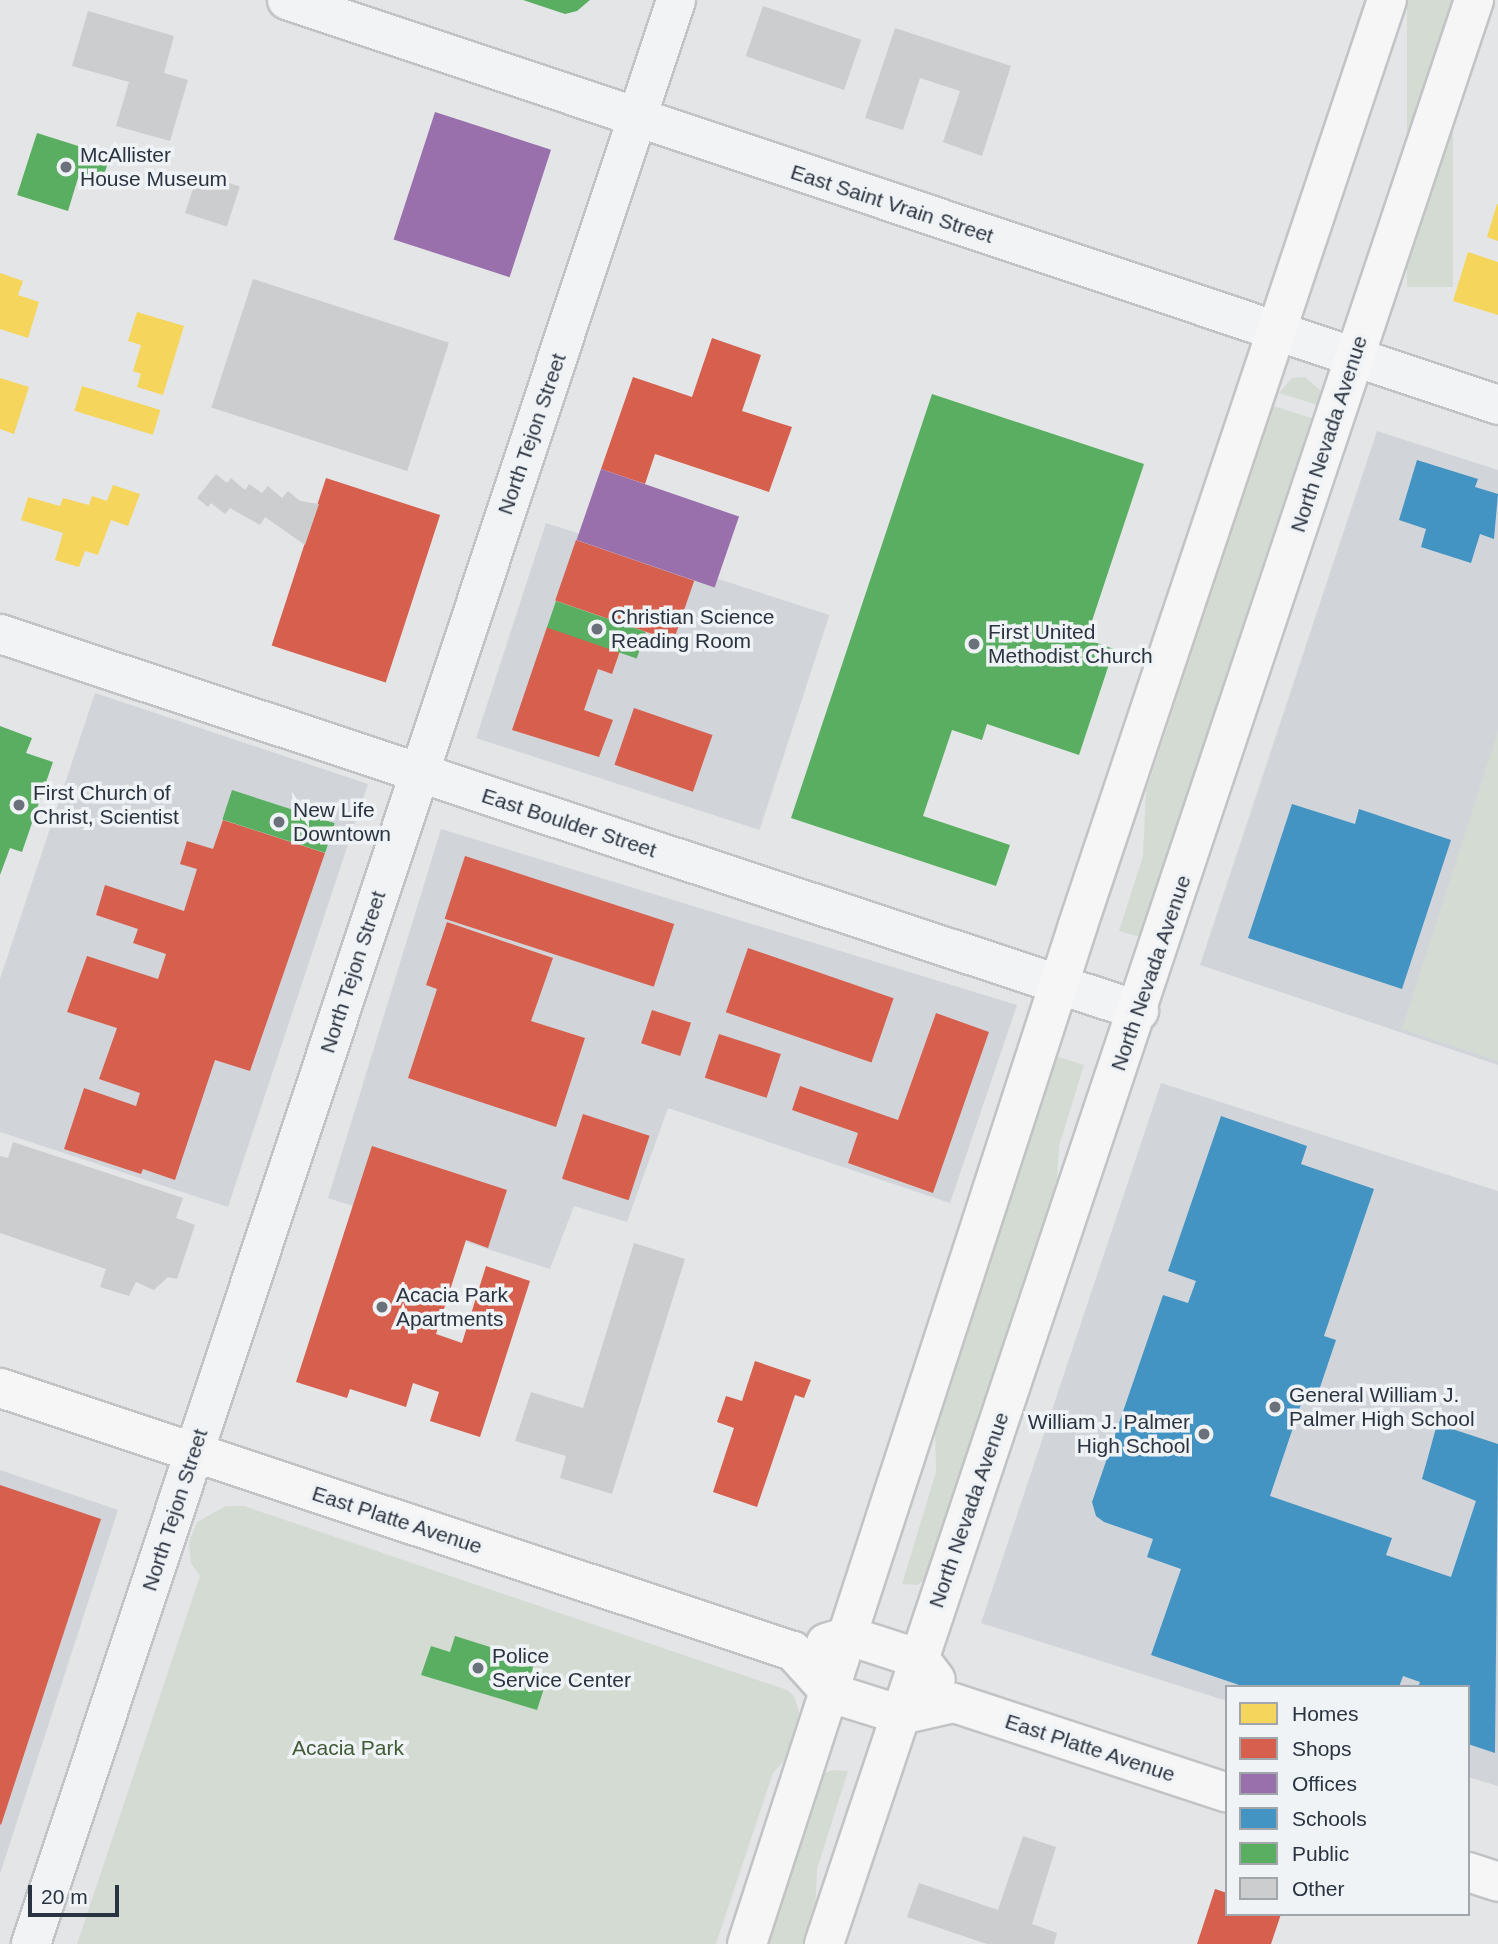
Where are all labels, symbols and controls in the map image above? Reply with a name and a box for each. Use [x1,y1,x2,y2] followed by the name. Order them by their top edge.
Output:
[80,142,227,192] place label: McAllister House Museum
[58,159,74,175] marker: McAllister House Museum
[787,159,997,249] street label: East Saint Vrain Street
[1285,332,1373,536] street label: North Nevada Avenue
[493,350,571,518] street label: North Tejon Street
[611,604,774,654] place label: Christian Science Reading Room
[988,619,1153,669] place label: First United Methodist Church
[589,621,605,637] marker: Christian Science Reading Room
[966,636,982,652] marker: First United Methodist Church
[33,780,179,830] place label: First Church of Christ, Scientist
[479,783,659,863] street label: East Boulder Street
[11,797,27,813] marker: First Church of Christ, Scientist
[293,797,391,847] place label: New Life Downtown
[271,814,287,830] marker: New Life Downtown
[1106,871,1196,1075] street label: North Nevada Avenue
[315,888,391,1056] street label: North Tejon Street
[396,1282,508,1332] place label: Acacia Park Apartments
[374,1299,390,1315] marker: Acacia Park Apartments
[1289,1382,1475,1432] place label: General William J. Palmer High School
[1267,1399,1283,1415] marker: General William J. Palmer High School
[924,1408,1014,1612] street label: North Nevada Avenue
[1028,1409,1190,1459] place label: William J. Palmer High School
[137,1426,213,1594] street label: North Tejon Street
[1196,1426,1212,1442] marker: William J. Palmer High School
[308,1480,486,1560] street label: East Platte Avenue
[492,1643,631,1693] place label: Police Service Center
[470,1660,486,1676] marker: Police Service Center
[1225,1685,1470,1916] legend
[1292,1702,1359,1725] text: Homes
[1001,1708,1179,1788] street label: East Platte Avenue
[292,1735,404,1761] park label: Acacia Park
[1292,1737,1352,1760] text: Shops
[1292,1772,1357,1795] text: Offices
[1292,1807,1367,1830] text: Schools
[1292,1842,1349,1865] text: Public
[32,1870,122,1914] scale bar
[1292,1877,1345,1900] text: Other
[41,1885,88,1908] text: 20 m

